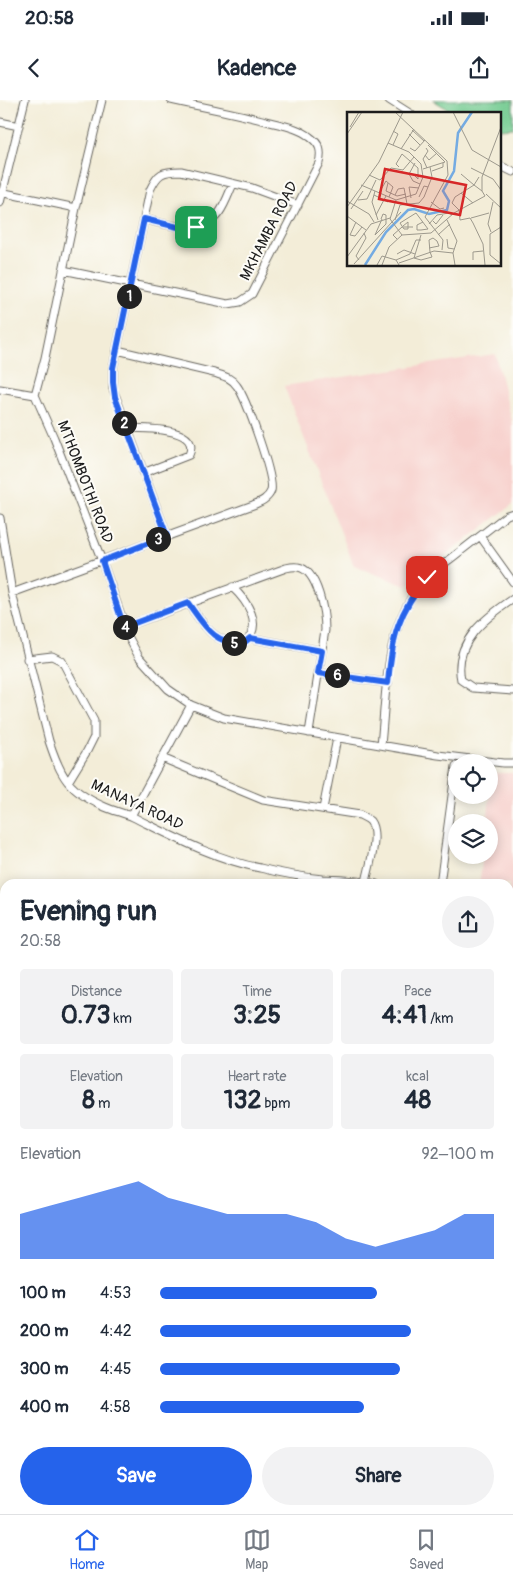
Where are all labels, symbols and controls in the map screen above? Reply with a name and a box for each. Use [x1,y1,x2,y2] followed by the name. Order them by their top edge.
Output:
[25,6,74,30] text: 20:58
[20,54,48,82] icon: back
[217,54,296,82] text: Kadence
[465,54,493,82] icon: share
[347,112,500,266] inset map
[236,178,302,284] street label: MKHAMBA ROAD
[175,206,217,248] pin
[182,213,210,241] icon: arrive
[116,284,142,308] pin: 1
[127,288,132,305] text: 1
[112,410,136,436] pin: 2
[121,415,128,432] text: 2
[53,418,117,546] street label: MTHOMBOTHI ROAD
[146,526,170,552] pin: 3
[155,531,162,548] text: 3
[406,556,448,598] pin
[413,563,441,591] icon: check
[112,614,138,640] pin: 4
[121,619,130,636] text: 4
[222,630,246,656] pin: 5
[231,635,238,652] text: 5
[324,662,350,688] pin: 6
[333,667,342,684] text: 6
[448,754,498,864] map controls
[448,754,498,804] button: locate
[88,775,186,835] street label: MANAYA ROAD
[448,814,498,864] button: layers
[20,894,157,929] text: Evening run
[442,896,494,948] button: share
[20,931,61,951] text: 20:58
[71,983,122,1000] text: Distance
[242,983,272,1000] text: Time
[404,983,432,1000] text: Pace
[61,1000,111,1031] text: 0.73
[233,1000,281,1031] text: 3:25
[382,1000,427,1031] text: 4:41
[111,1010,132,1027] text: km
[427,1010,454,1027] text: /km
[70,1068,123,1085] text: Elevation
[227,1068,287,1085] text: Heart rate
[406,1068,429,1085] text: kcal
[82,1085,95,1116] text: 8
[224,1085,261,1116] text: 132
[404,1085,431,1116] text: 48
[95,1095,110,1112] text: m
[261,1095,290,1112] text: bpm
[20,1144,81,1164] text: Elevation
[422,1144,494,1164] text: 92–100 m
[20,1283,66,1303] text: 100 m
[100,1283,131,1303] text: 4:53
[20,1321,68,1341] text: 200 m
[100,1321,132,1341] text: 4:42
[20,1359,68,1379] text: 300 m
[100,1359,132,1379] text: 4:45
[20,1397,69,1417] text: 400 m
[100,1397,130,1417] text: 4:58
[20,1447,252,1505] button: Save
[262,1447,494,1505] button: Share
[69,1526,104,1573] tab: Home
[243,1526,271,1573] tab: Map
[409,1526,444,1573] tab: Saved

